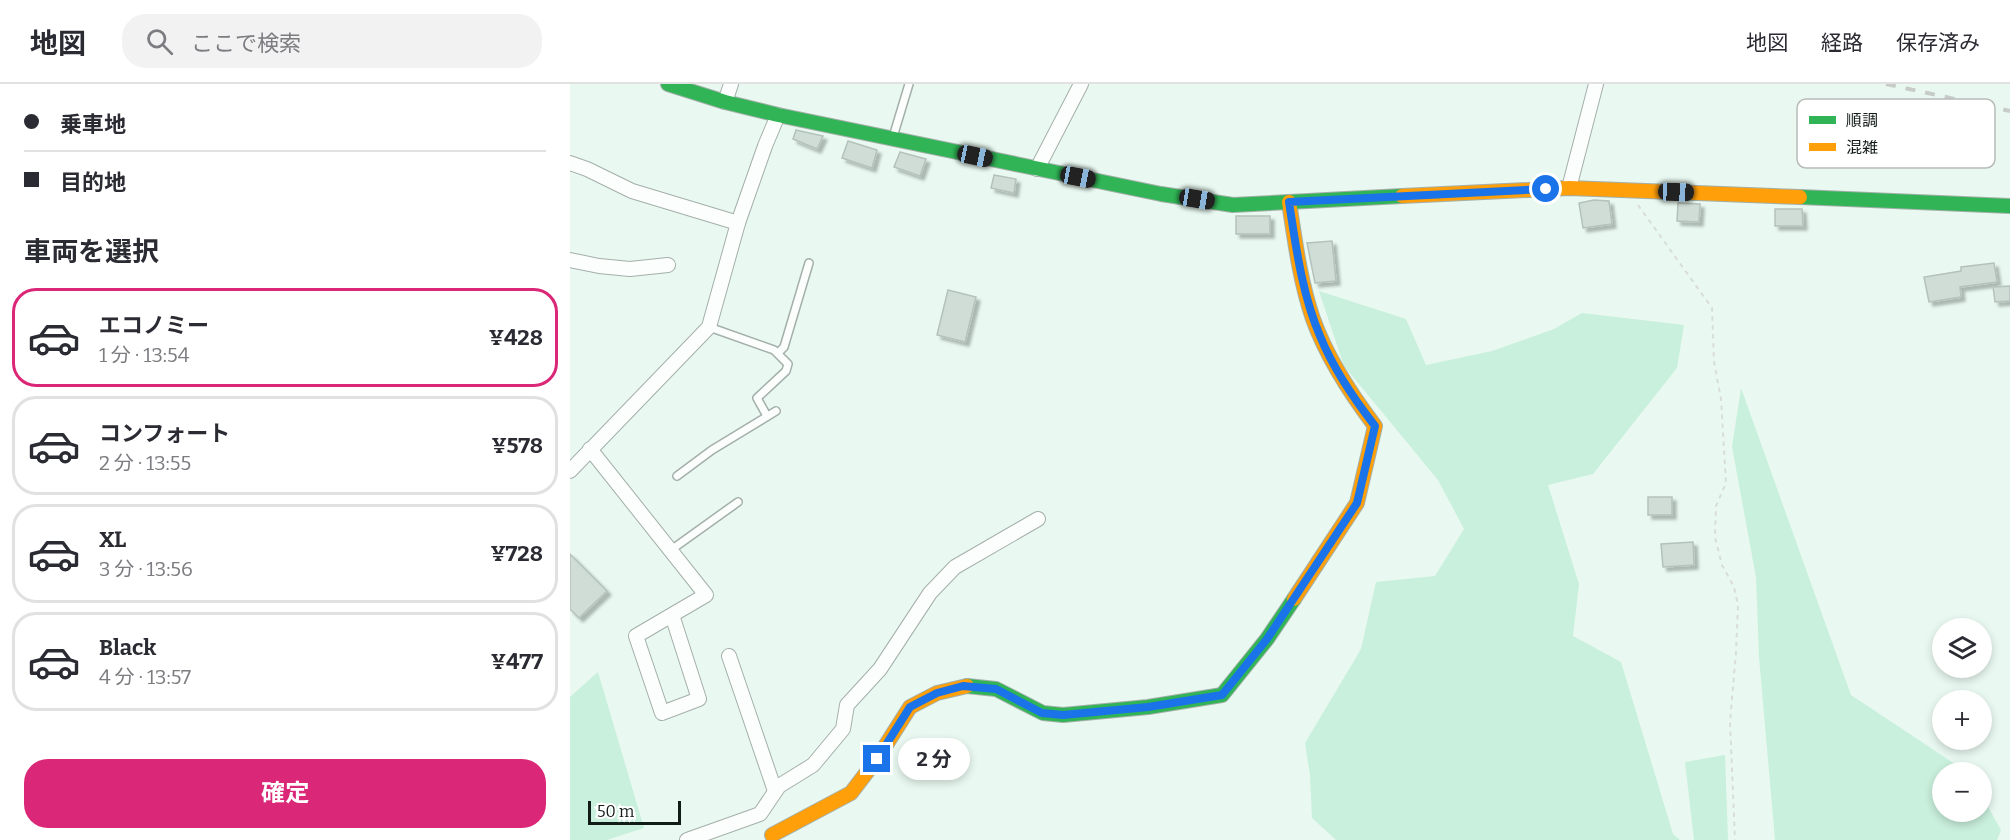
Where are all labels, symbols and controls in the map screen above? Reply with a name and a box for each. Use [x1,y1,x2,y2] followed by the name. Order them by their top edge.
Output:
[122,14,542,68] search box
[143,25,176,58] icon: search
[30,27,86,60] text: 地図
[191,30,301,57] text: ここで検索
[1746,30,1788,56] text: 地図
[1821,30,1863,56] text: 経路
[1896,30,1980,56] text: 保存済み
[1797,99,1995,168] legend
[60,111,126,138] text: 乗車地
[1846,111,1878,130] text: 順調
[1846,138,1878,157] text: 混雑
[956,143,994,169] car
[1059,165,1097,189] car
[60,169,126,196] text: 目的地
[1532,175,1559,202] route start
[1658,182,1694,202] car
[1178,187,1216,211] car
[24,236,159,268] text: 車両を選択
[27,311,81,365] icon: car
[99,312,209,339] text: エコノミー
[489,324,543,351] text: ¥428
[99,343,189,367] text: 1 分 · 13:54
[27,419,81,473] icon: car
[99,420,230,447] text: コンフォート
[492,432,543,459] text: ¥578
[99,451,191,475] text: 2 分 · 13:55
[99,526,126,553] text: XL
[27,527,81,581] icon: car
[490,540,543,567] text: ¥728
[99,557,193,581] text: 3 分 · 13:56
[1932,618,1992,822] map controls
[1932,618,1992,678] button: layers
[99,634,156,661] text: Black
[27,635,81,689] icon: car
[491,648,543,675] text: ¥477
[99,665,191,689] text: 4 分 · 13:57
[1932,690,1992,750] button: +
[898,738,970,780] callout: 2 分
[863,745,890,772] route end
[917,747,951,771] text: 2 分
[24,759,546,828] button: 確定
[1932,762,1992,822] button: −
[588,798,681,826] scale bar
[597,802,634,821] text: 50 m

